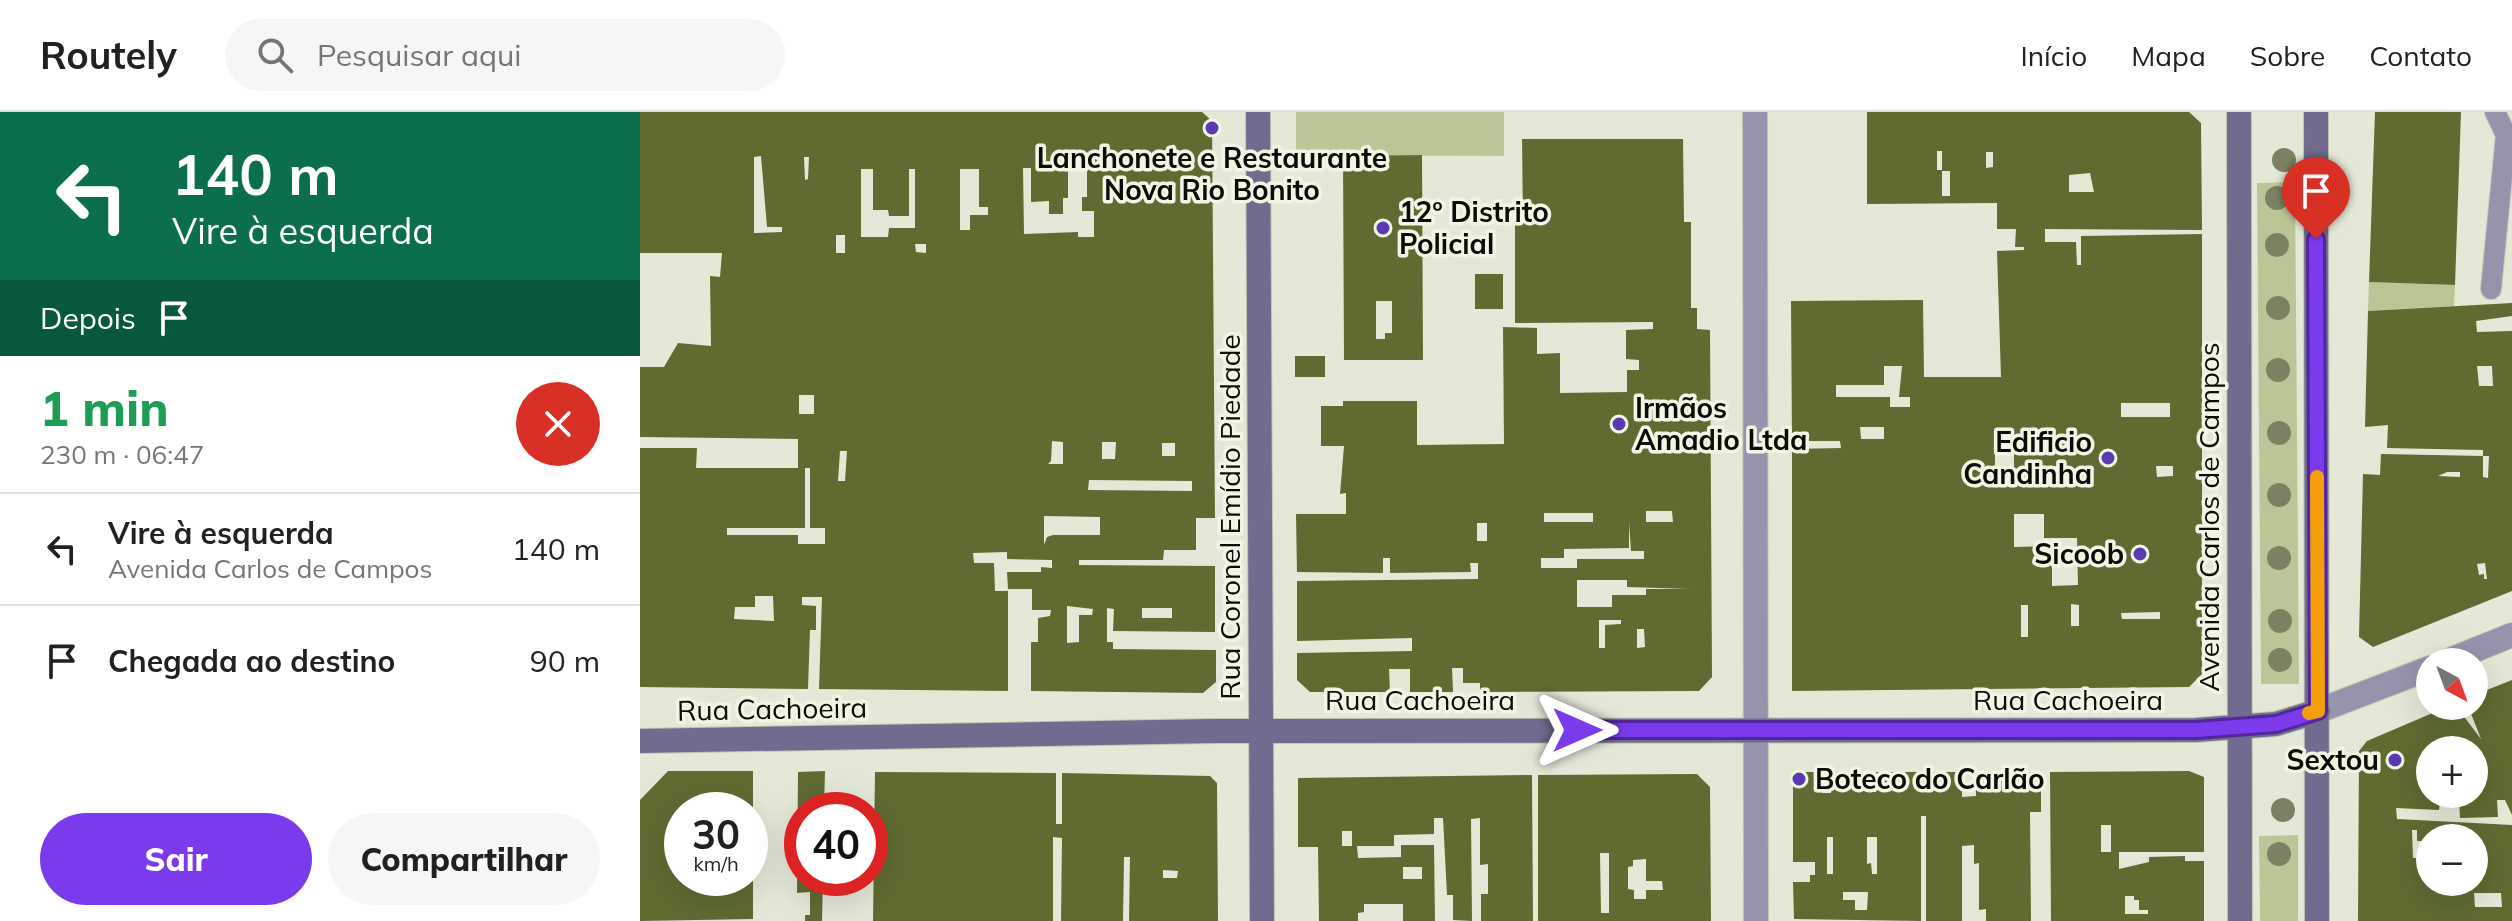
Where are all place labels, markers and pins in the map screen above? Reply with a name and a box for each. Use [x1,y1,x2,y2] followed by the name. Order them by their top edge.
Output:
[1203,119,1221,137] marker: Lanchonete e Restaurante Nova Rio Bonito
[1037,140,1387,207] place label: Lanchonete e Restaurante Nova Rio Bonito
[2282,157,2350,239] pin
[1399,194,1549,261] place label: 12º Distrito Policial
[1374,219,1392,237] marker: 12º Distrito Policial
[1635,390,1807,457] place label: Irmãos Amadio Ltda
[1610,415,1628,433] marker: Irmãos Amadio Ltda
[1963,424,2092,491] place label: Edificio Candinha
[2099,449,2117,467] marker: Edificio Candinha
[2034,536,2124,571] place label: Sicoob
[2131,545,2149,563] marker: Sicoob
[2287,742,2379,777] place label: Sextou
[2386,751,2404,769] marker: Sextou
[1815,761,2045,796] place label: Boteco do Carlão
[1790,770,1808,788] marker: Boteco do Carlão

